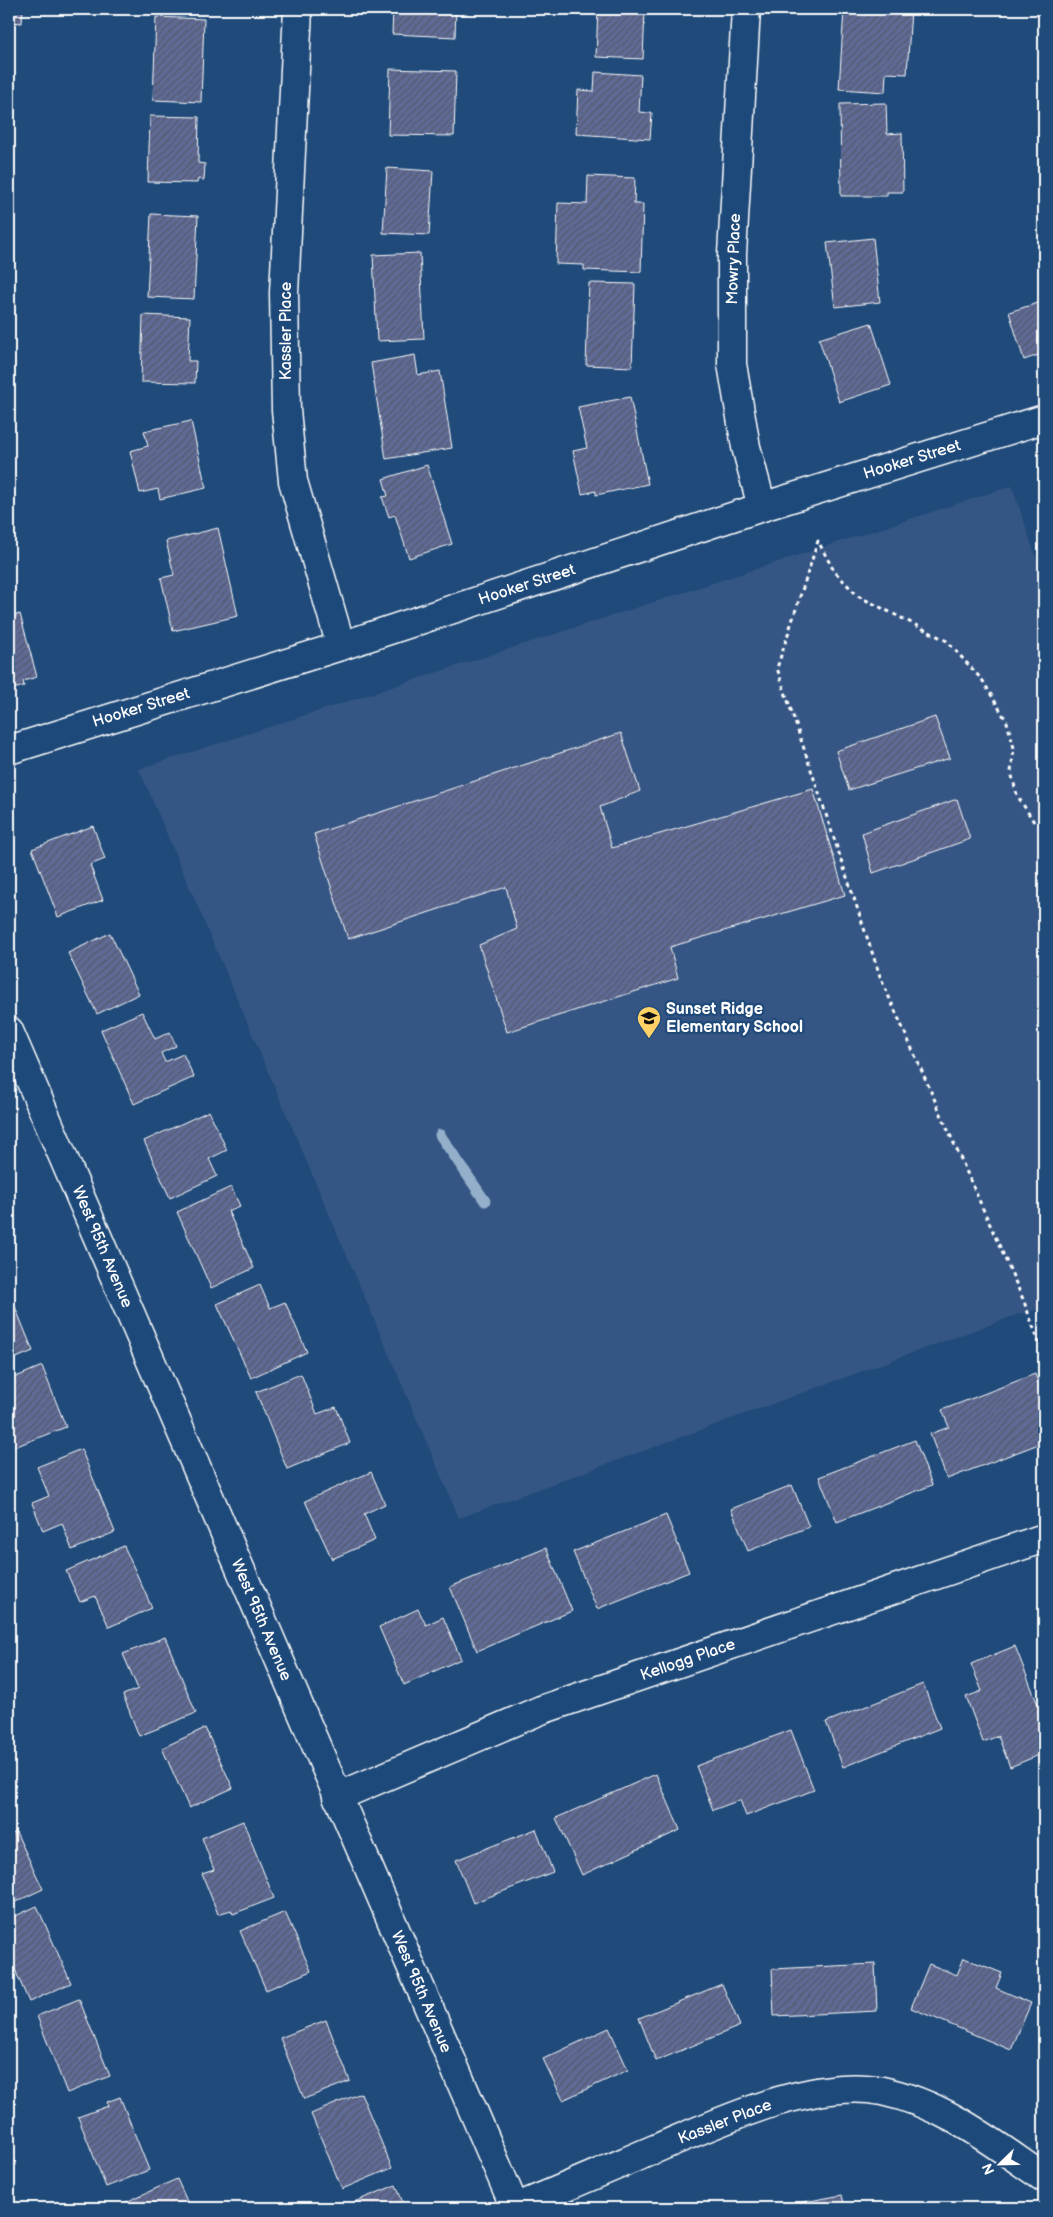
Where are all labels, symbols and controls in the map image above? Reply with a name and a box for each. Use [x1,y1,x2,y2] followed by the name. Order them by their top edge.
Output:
[723,213,745,305] street label: Mowry Place
[277,281,296,380] street label: Kassler Place
[861,436,963,484] street label: Hooker Street
[476,560,578,610] street label: Hooker Street
[90,684,192,732] street label: Hooker Street
[666,1000,803,1037] place label: Sunset Ridge Elementary School
[636,1005,662,1039] school or university icon: Sunset Ridge Elementary School
[68,1183,136,1311] street label: West 95th Avenue
[227,1556,295,1684] street label: West 95th Avenue
[638,1635,738,1685] street label: Kellogg Place
[387,1928,455,2056] street label: West 95th Avenue
[676,2095,775,2149] street label: Kassler Place
[976,2140,1026,2190] north arrow
[979,2161,998,2177] text: N

